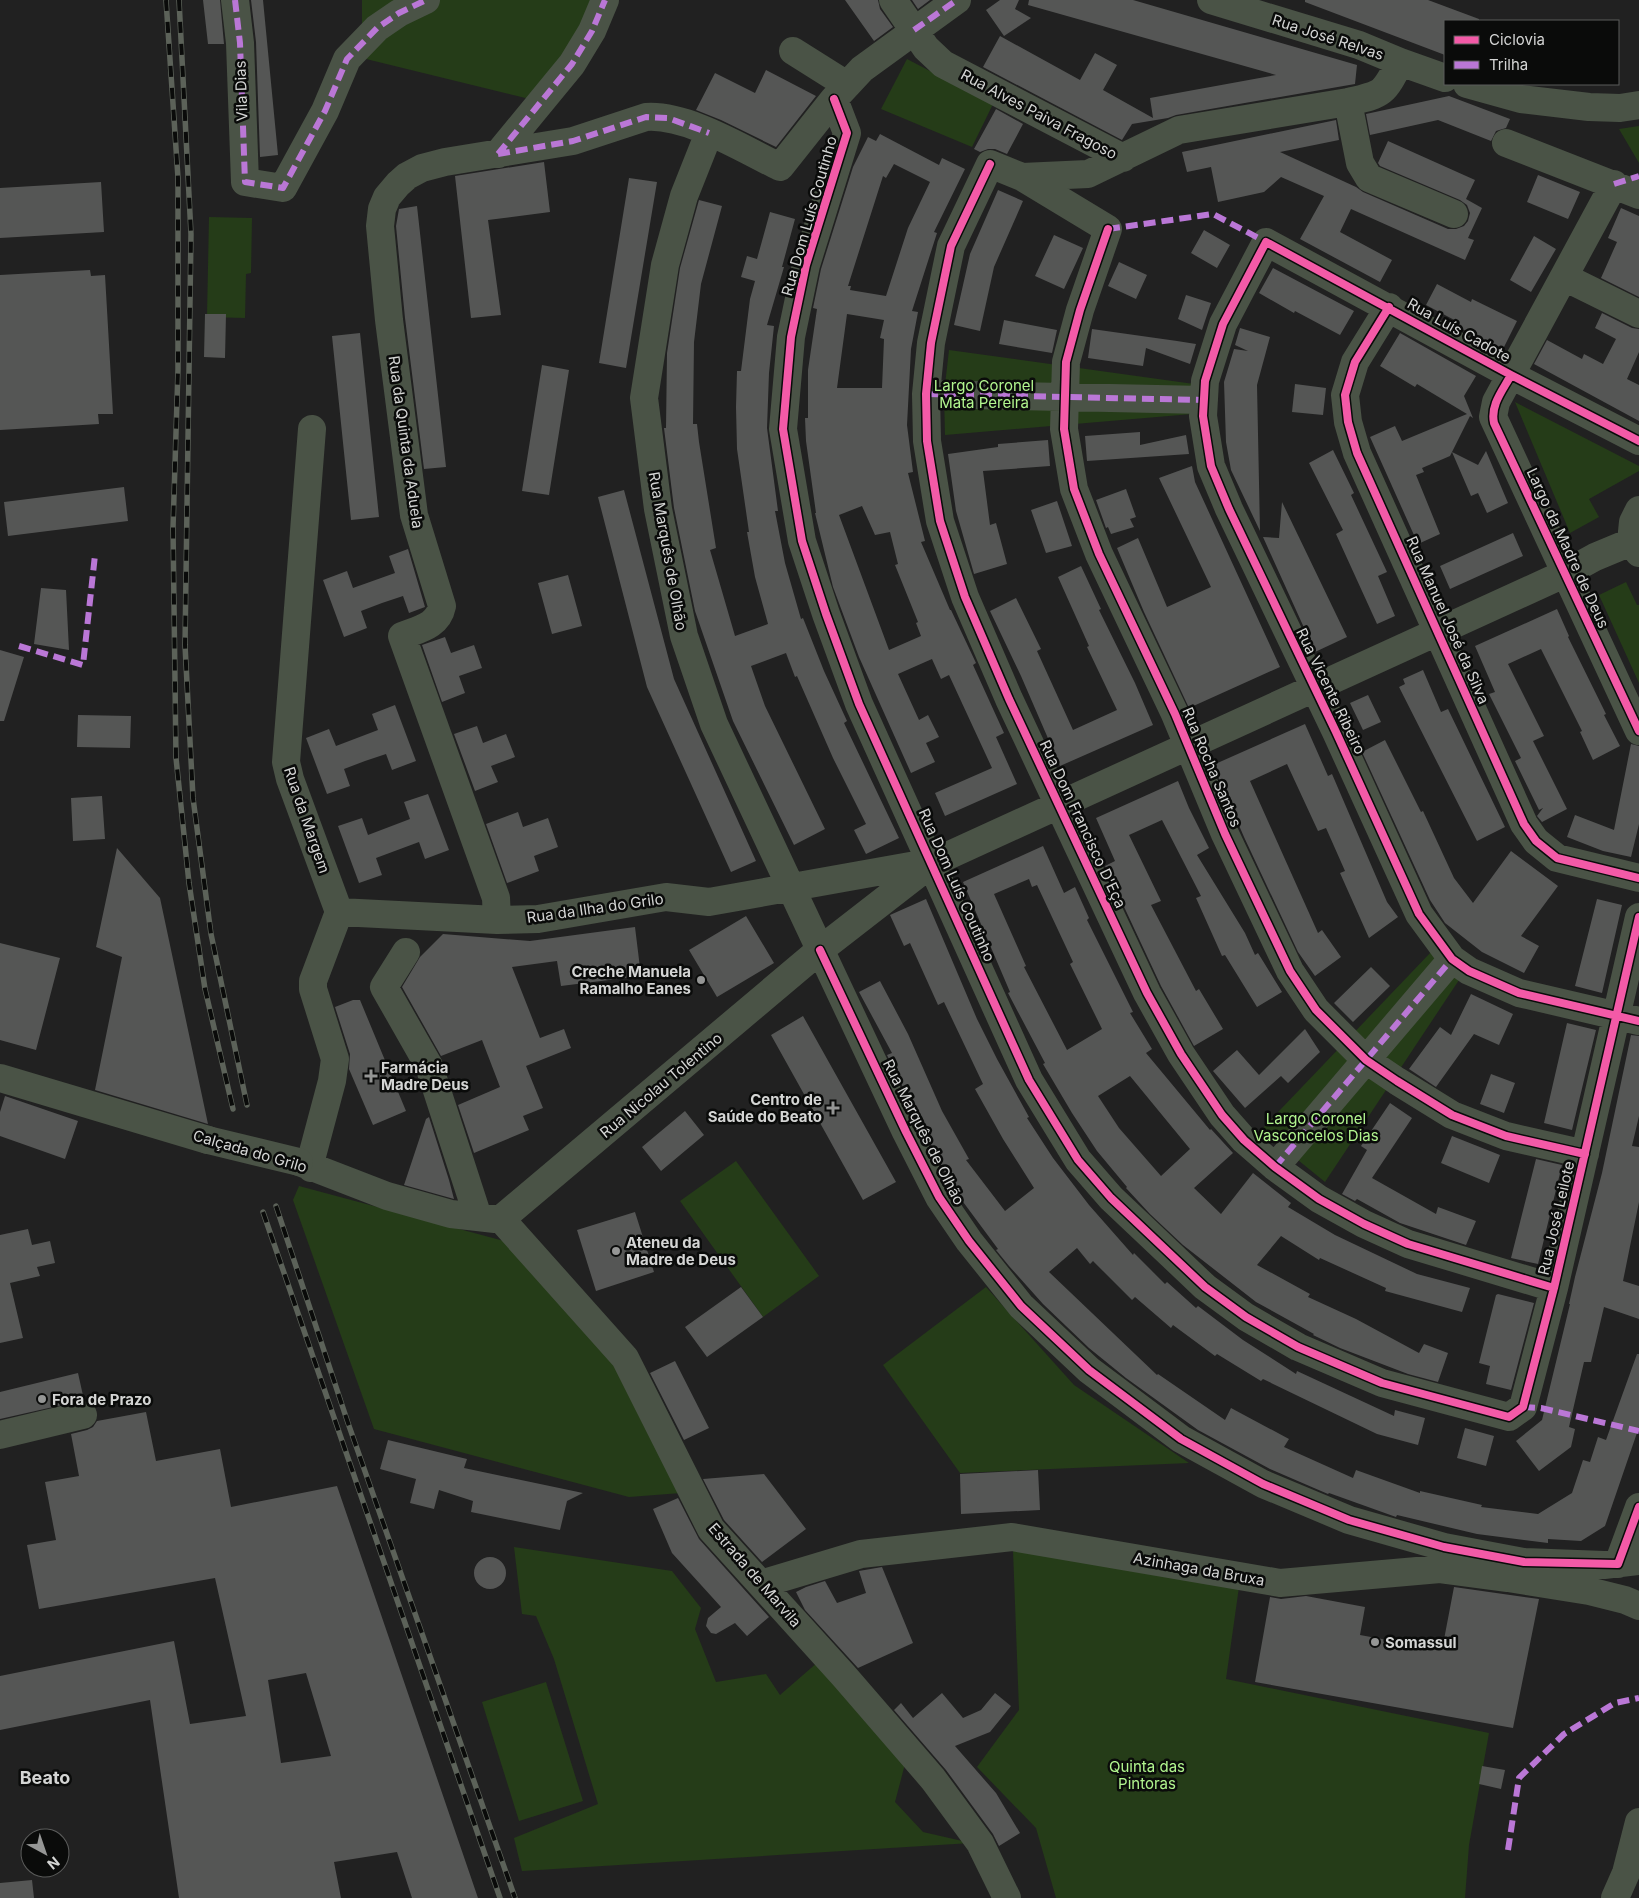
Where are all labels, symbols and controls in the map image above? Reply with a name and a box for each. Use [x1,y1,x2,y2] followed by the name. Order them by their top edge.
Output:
[1270,10,1386,64] street label: Rua José Relvas
[1444,20,1619,85] legend
[1489,30,1545,49] text: Ciclovia
[1489,55,1528,74] text: Trilha
[230,60,252,122] street label: Vila Dias
[958,65,1120,163] street label: Rua Alves Paiva Fragoso
[777,134,841,298] street label: Rua Dom Luís Coutinho
[1404,294,1514,366] street label: Rua Luís Cadote
[384,354,428,530] street label: Rua da Quinta da Aduela
[934,376,1034,412] park label: Largo Coronel Mata Pereira
[1523,465,1614,631] street label: Largo da Madre de Deus
[645,470,691,632] street label: Rua Marquês de Olhão
[1402,533,1494,707] street label: Rua Manuel José da Silva
[1292,625,1370,757] street label: Rua Vicente Ribeiro
[1178,704,1246,830] street label: Rua Rocha Santos
[1036,737,1130,911] street label: Rua Dom Francisco D'Eça
[280,764,334,876] street label: Rua da Margem
[915,806,999,964] street label: Rua Dom Luís Coutinho
[525,889,665,927] street label: Rua da Ilha do Grilo
[572,962,691,998] place label: Creche Manuela Ramalho Eanes
[695,974,707,986] marker: Creche Manuela Ramalho Eanes
[596,1028,726,1142] street label: Rua Nicolau Tolentino
[879,1056,969,1208] street label: Rua Marquês de Olhão
[381,1058,469,1094] place label: Farmácia Madre Deus
[365,1070,377,1082] marker: Farmácia Madre Deus
[708,1090,822,1126] place label: Centro de Saúde do Beato
[826,1101,840,1115] marker: Centro de Saúde do Beato
[1253,1109,1379,1145] park label: Largo Coronel Vasconcelos Dias
[191,1126,309,1176] street label: Calçada do Grilo
[1534,1159,1578,1277] street label: Rua José Leilote
[626,1233,736,1269] place label: Ateneu da Madre de Deus
[610,1245,622,1257] marker: Ateneu da Madre de Deus
[52,1390,152,1409] place label: Fora de Prazo
[36,1393,48,1405] marker: Fora de Prazo
[705,1519,805,1631] street label: Estrada de Marvila
[1132,1548,1266,1590] street label: Azinhaga da Bruxa
[1385,1633,1457,1652] place label: Somassul
[1369,1636,1381,1648] marker: Somassul
[1109,1757,1185,1793] park label: Quinta das Pintoras
[20,1767,70,1788] district label: Beato
[20,1828,70,1878] north arrow
[44,1853,63,1873] text: N

